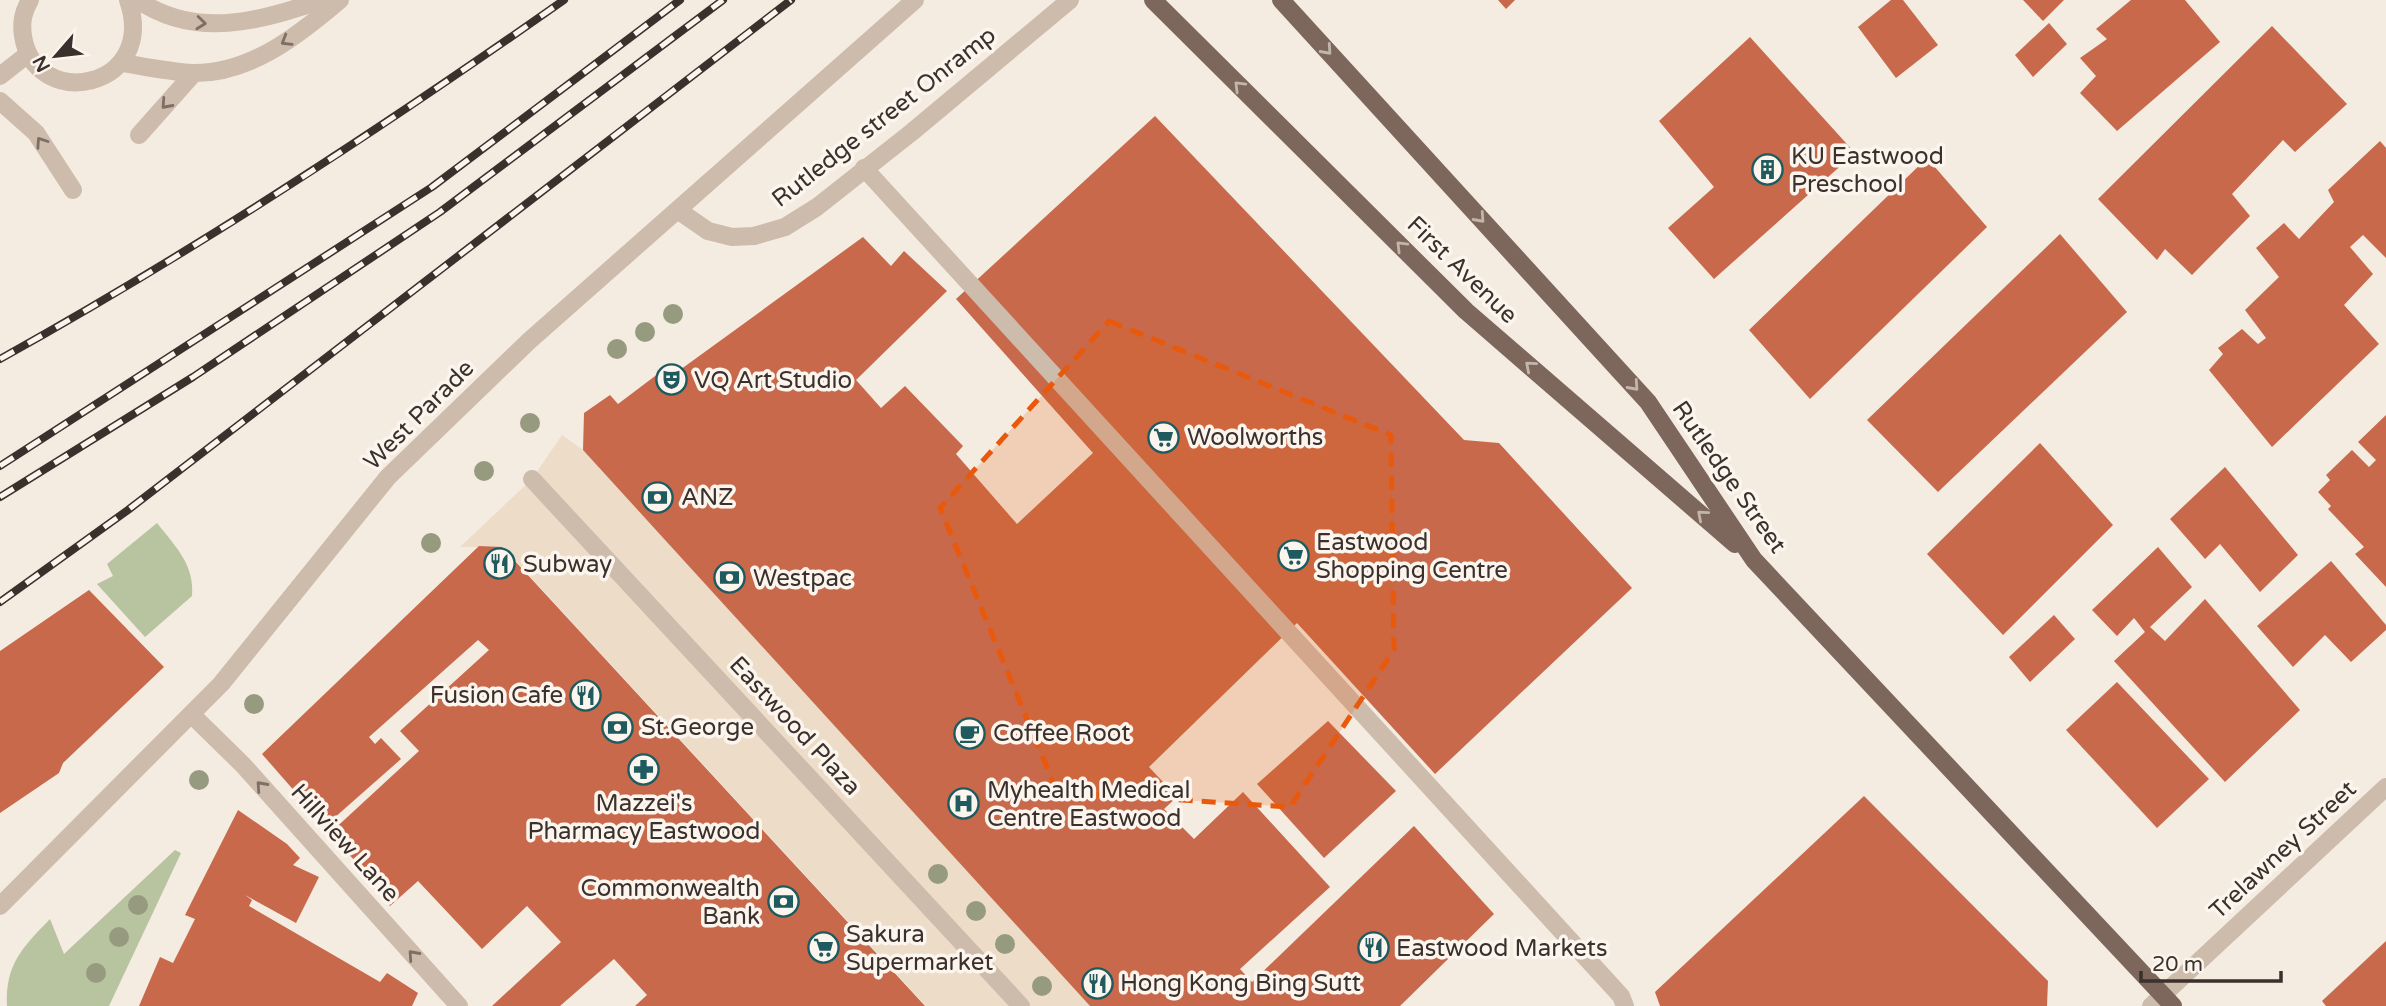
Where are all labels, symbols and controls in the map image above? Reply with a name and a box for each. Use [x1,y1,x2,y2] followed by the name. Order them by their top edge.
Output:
[196,15,207,30] one-way arrow
[21,21,91,91] north arrow
[766,21,1002,213] street label: Rutledge street Onramp
[281,33,294,46] one-way arrow
[1319,42,1331,55] one-way arrow
[29,52,55,75] text: N
[1234,81,1247,94] one-way arrow
[162,96,174,109] one-way arrow
[37,137,49,150] one-way arrow
[1791,142,1944,199] place label: KU Eastwood Preschool
[1751,153,1785,187] building icon: KU Eastwood Preschool
[1401,210,1523,330] street label: First Avenue
[1472,210,1485,223] one-way arrow
[1396,241,1409,254] one-way arrow
[358,354,480,476] street label: West Parade
[1525,362,1538,374] one-way arrow
[654,363,688,397] theatre icon: VQ Art Studio
[694,366,852,395] place label: VQ Art Studio
[1626,378,1638,391] one-way arrow
[1666,395,1792,559] street label: Rutledge Street
[1147,420,1181,454] supermarket icon: Woolworths
[1187,423,1323,452] place label: Woolworths
[641,480,675,514] bank icon: ANZ
[681,483,734,512] place label: ANZ
[1697,511,1710,523] one-way arrow
[1316,528,1508,585] place label: Eastwood Shopping Centre
[1276,539,1310,573] supermarket icon: Eastwood Shopping Centre
[483,547,517,581] restaurant icon: Subway
[523,550,612,579] place label: Subway
[713,561,747,595] bank icon: Westpac
[753,564,852,593] place label: Westpac
[723,651,867,801] street label: Eastwood Plaza
[569,678,603,712] restaurant icon: Fusion Cafe
[430,681,563,710] place label: Fusion Cafe
[601,710,635,744] bank icon: St.George
[641,713,754,742] place label: St.George
[953,716,987,750] cafe icon: Coffee Root
[993,719,1130,748] place label: Coffee Root
[627,752,661,786] pharmacy icon: Mazzei's Pharmacy Eastwood
[2204,775,2362,925] street label: Trelawney Street
[987,776,1190,833] place label: Myhealth Medical Centre Eastwood
[284,778,406,908] street label: Hillview Lane
[257,781,269,794] one-way arrow
[947,787,981,821] hospital icon: Myhealth Medical Centre Eastwood
[528,789,761,846] place label: Mazzei's Pharmacy Eastwood
[580,874,760,931] place label: Commonwealth Bank
[766,885,800,919] bank icon: Commonwealth Bank
[846,920,993,977] place label: Sakura Supermarket
[806,931,840,965] supermarket icon: Sakura Supermarket
[1356,931,1390,965] restaurant icon: Eastwood Markets
[1396,934,1608,963] place label: Eastwood Markets
[2141,940,2281,984] scale bar
[409,950,421,963] one-way arrow
[2152,952,2203,977] text: 20 m
[1080,966,1114,1000] restaurant icon: Hong Kong Bing Sutt
[1120,969,1361,998] place label: Hong Kong Bing Sutt

